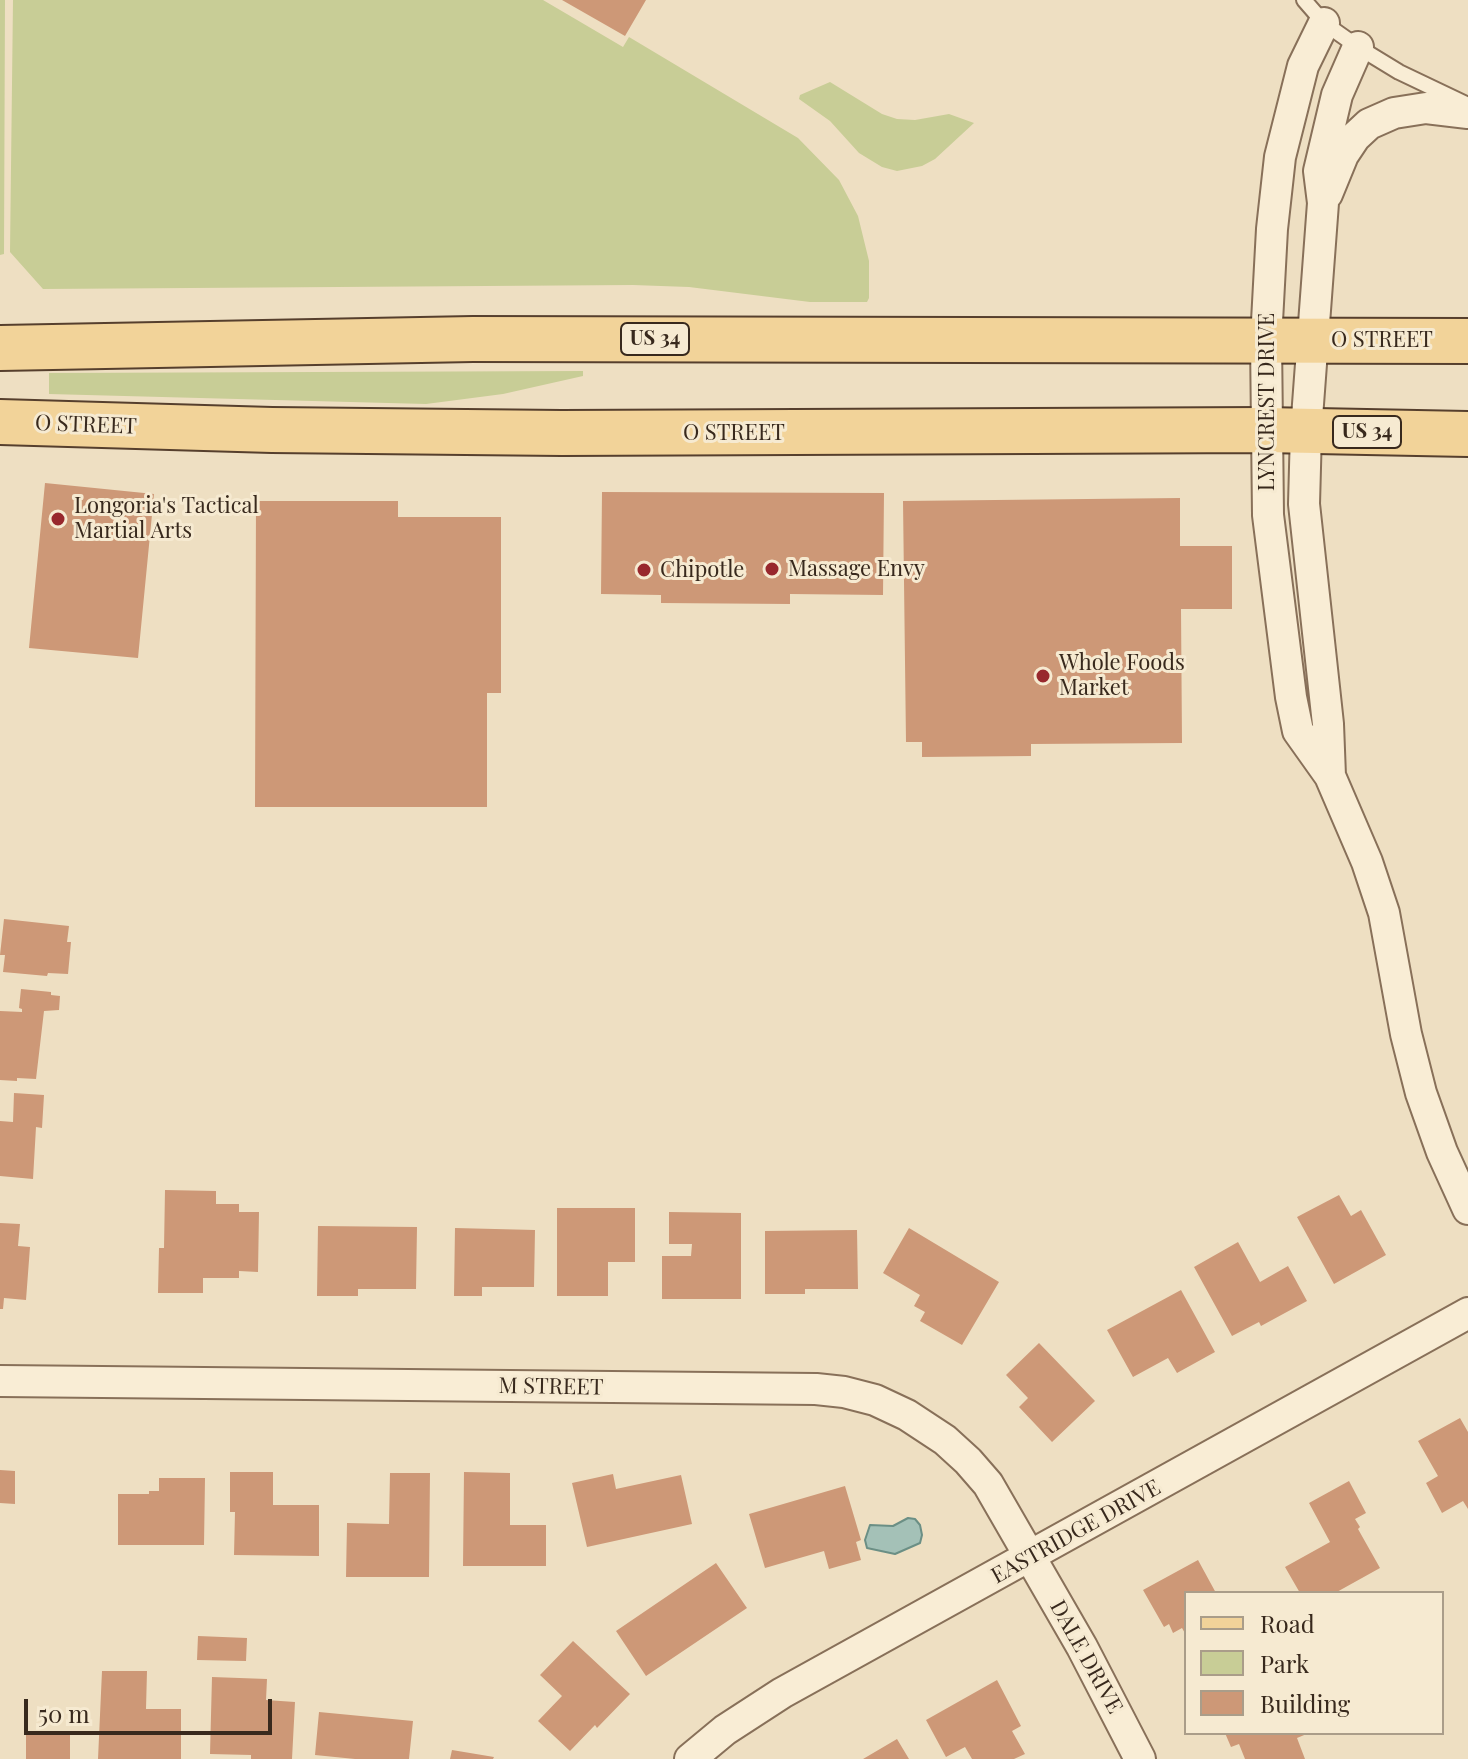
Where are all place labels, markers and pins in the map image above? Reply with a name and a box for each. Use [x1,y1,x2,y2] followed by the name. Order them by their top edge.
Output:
[74,493,259,544] place label: Longoria's Tactical Martial Arts
[49,510,67,528] marker: Longoria's Tactical Martial Arts
[788,556,925,582] place label: Massage Envy
[660,557,744,583] place label: Chipotle
[763,560,781,578] marker: Massage Envy
[635,561,653,579] marker: Chipotle
[1059,650,1185,702] place label: Whole Foods Market
[1034,667,1052,685] marker: Whole Foods Market

